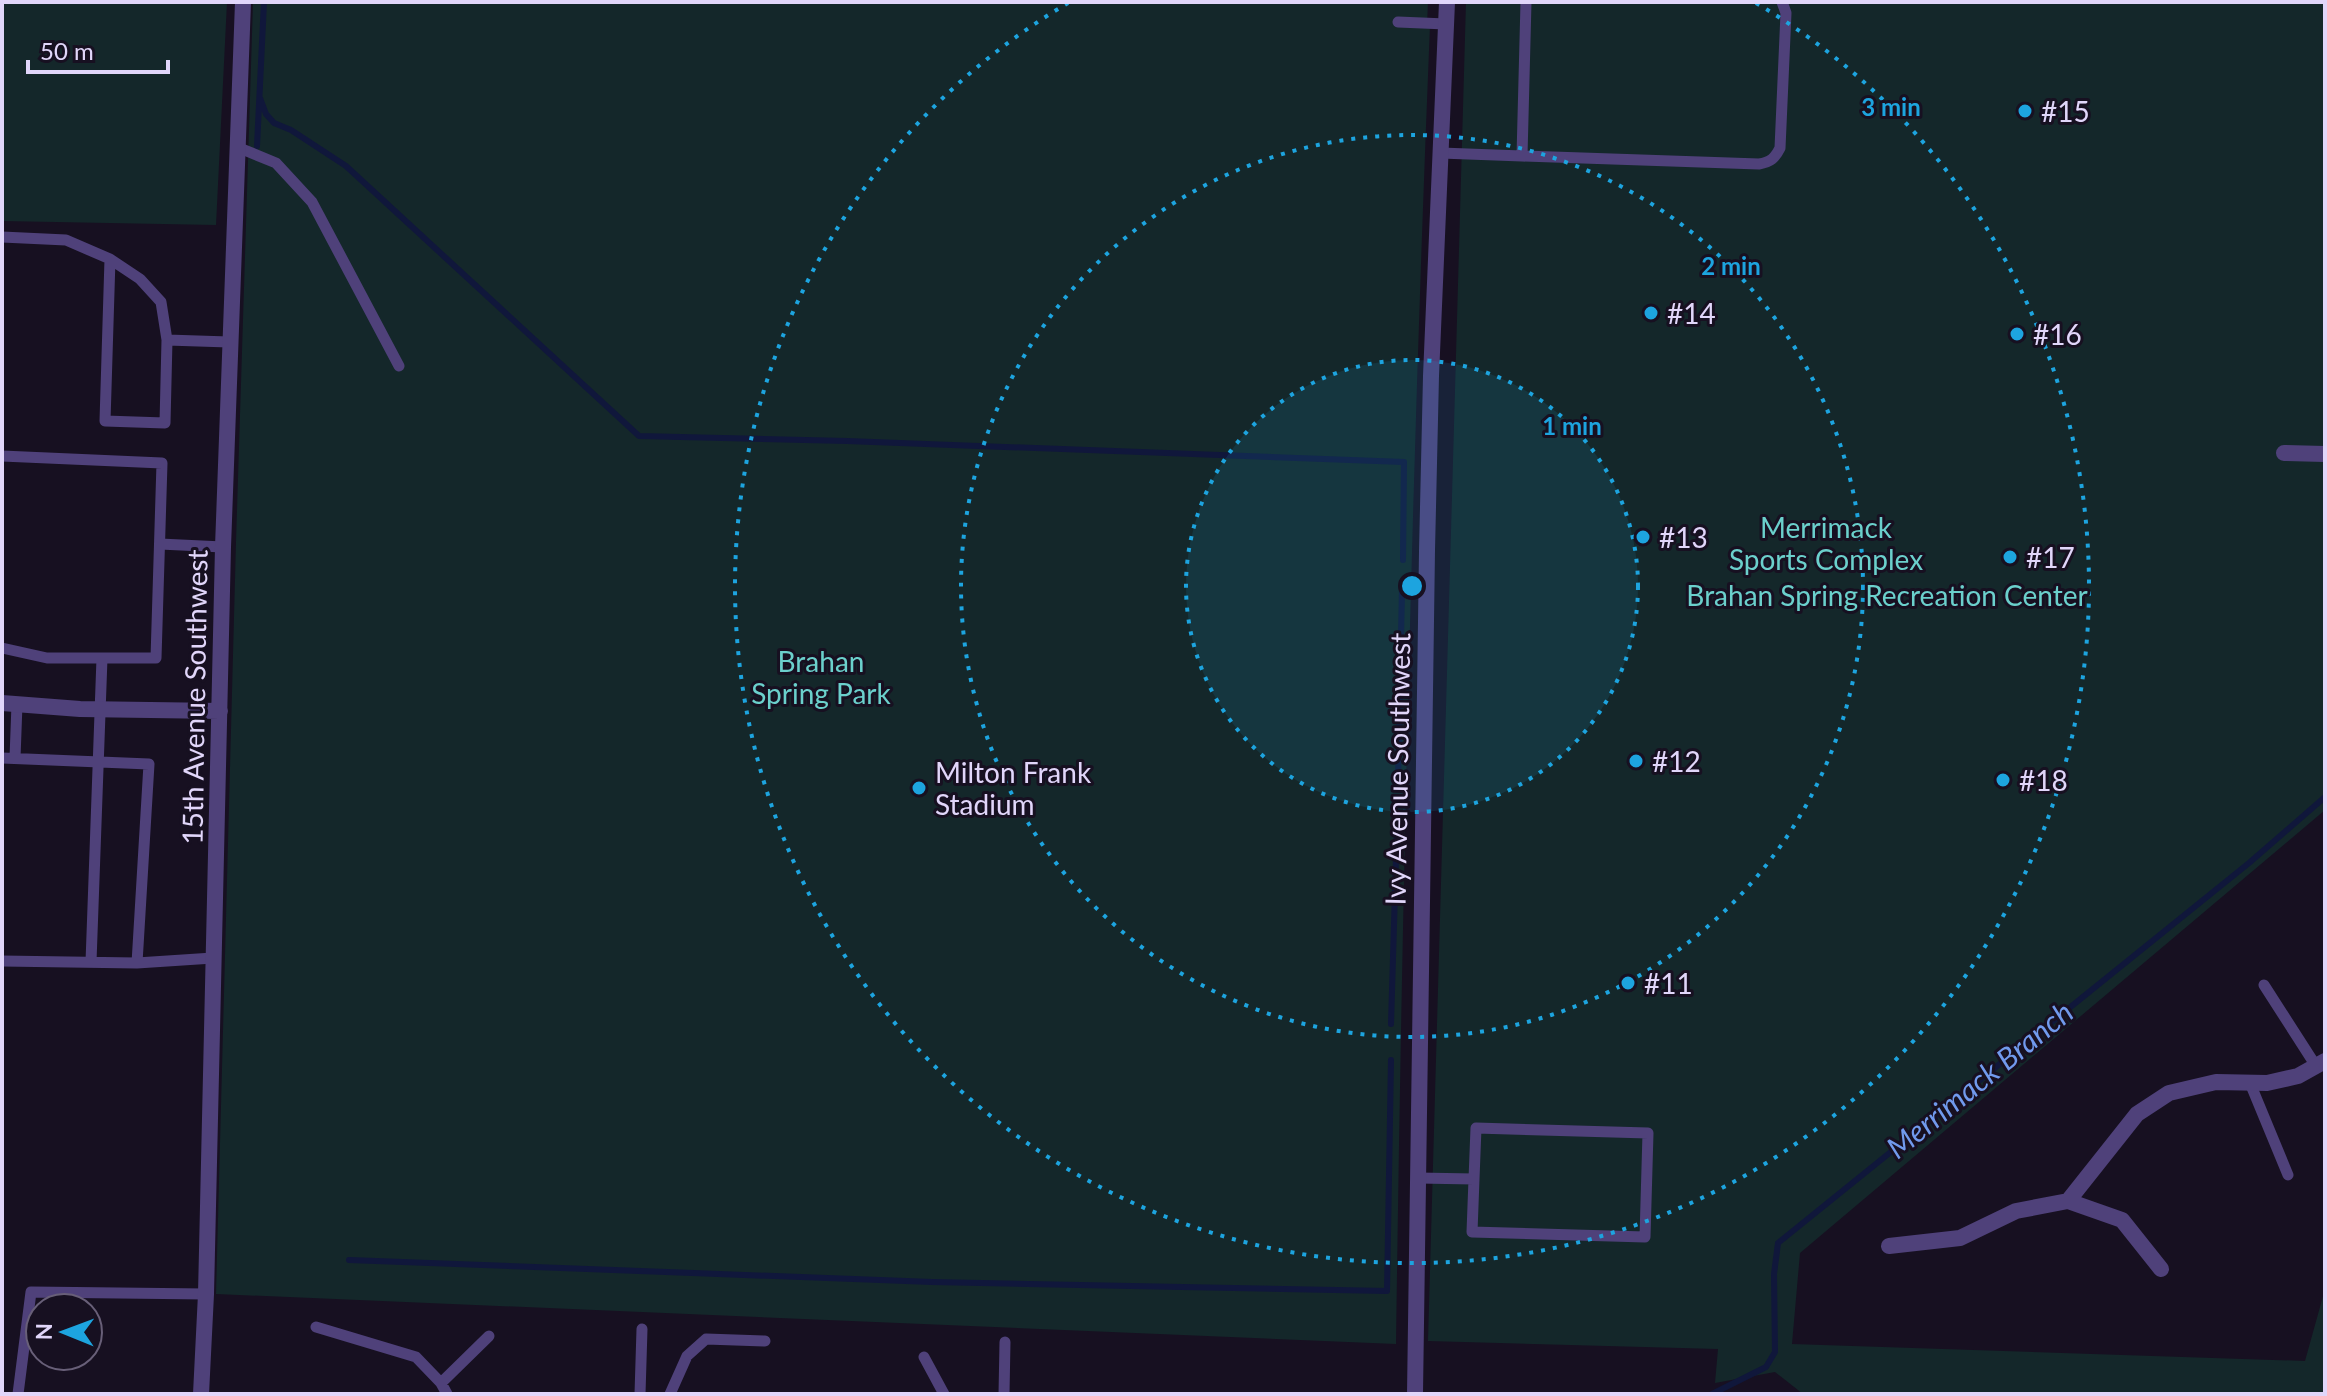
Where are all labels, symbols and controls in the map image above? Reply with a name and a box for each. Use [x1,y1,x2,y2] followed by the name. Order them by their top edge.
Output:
[28,24,168,74] scale bar
[40,36,94,65] text: 50 m
[1861,92,1921,121] text: 3 min
[2041,94,2090,128] place label: #15
[2016,102,2034,120] marker: #15
[1701,251,1761,280] text: 2 min
[1667,296,1716,330] place label: #14
[1642,304,1660,322] marker: #14
[2033,317,2082,351] place label: #16
[2008,325,2026,343] marker: #16
[1542,411,1602,440] text: 1 min
[1729,510,1923,576] park label: Merrimack Sports Complex
[1659,520,1708,554] place label: #13
[1634,528,1652,546] marker: #13
[2026,540,2075,574] place label: #17
[2001,548,2019,566] marker: #17
[174,549,214,845] street label: 15th Avenue Southwest
[1398,572,1426,600] centre of rings
[1686,578,2088,612] park label: Brahan Spring Recreation Center
[1378,632,1416,906] street label: Ivy Avenue Southwest
[751,644,892,710] park label: Brahan Spring Park
[1652,744,1701,778] place label: #12
[1627,752,1645,770] marker: #12
[935,755,1092,821] place label: Milton Frank Stadium
[2019,763,2068,797] place label: #18
[1994,771,2012,789] marker: #18
[910,779,928,797] marker: Milton Frank Stadium
[1644,966,1693,1000] place label: #11
[1619,974,1637,992] marker: #11
[1879,993,2079,1165] water label: Merrimack Branch
[24,1292,104,1372] north arrow
[30,1323,57,1340] text: N

